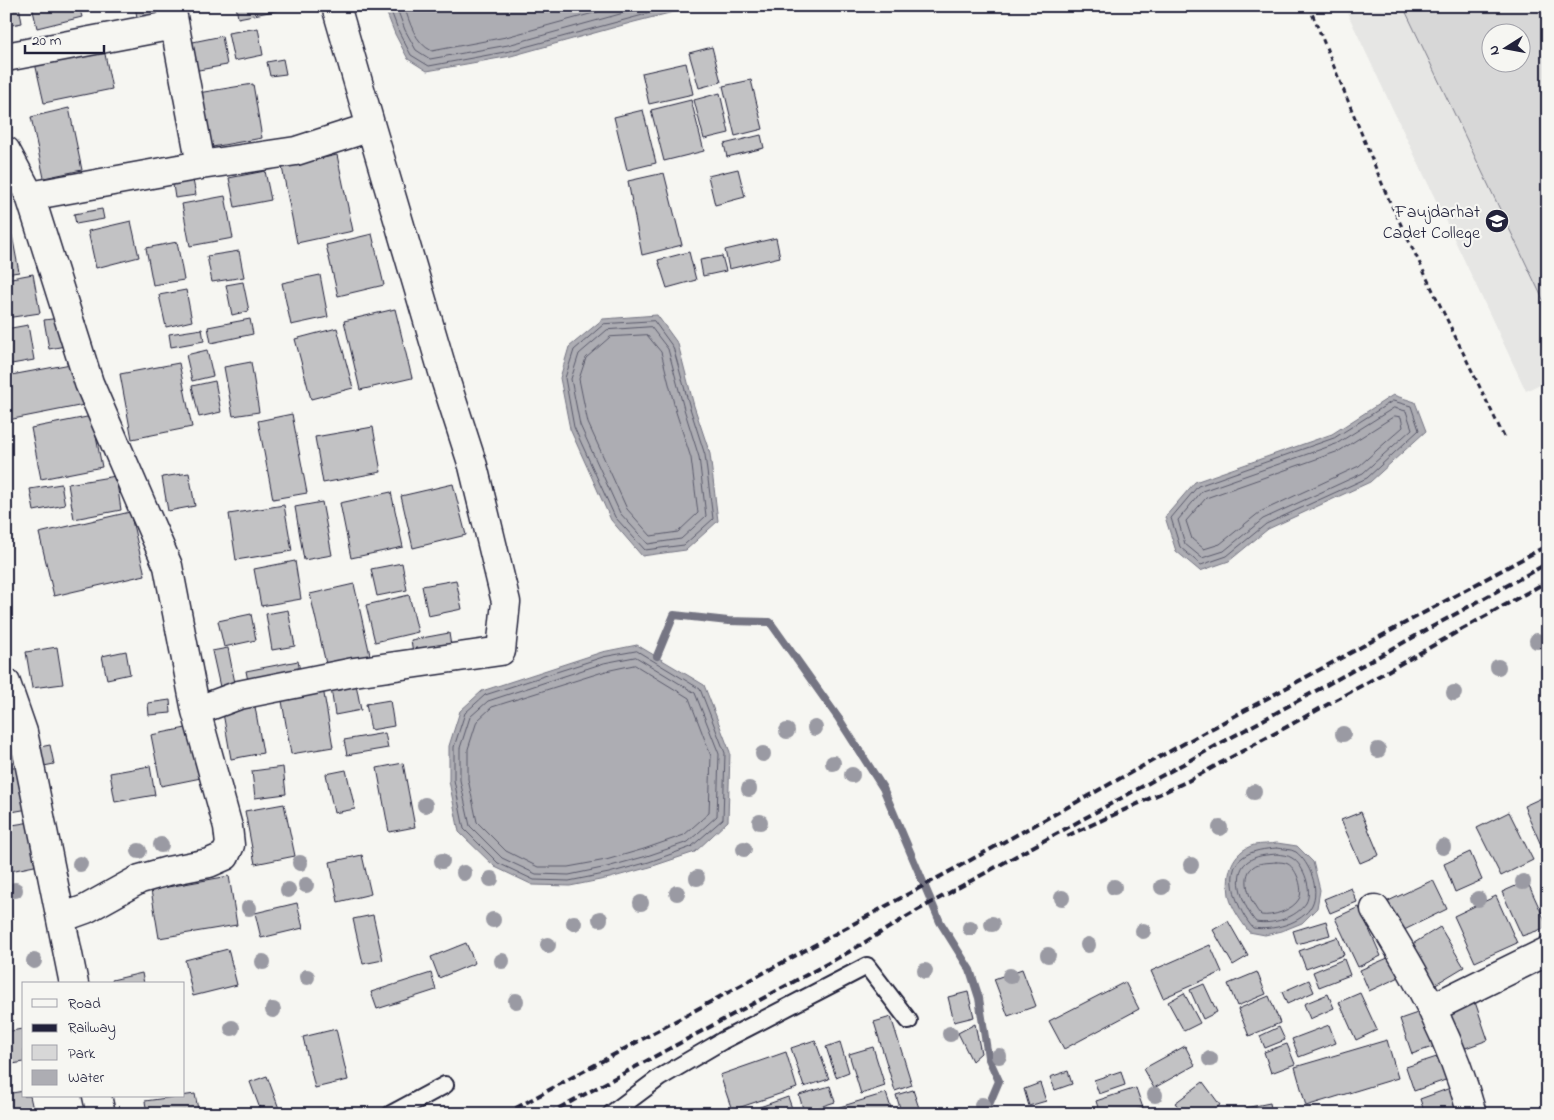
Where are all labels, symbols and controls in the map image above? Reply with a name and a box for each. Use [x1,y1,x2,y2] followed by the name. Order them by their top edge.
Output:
[25,22,104,54] scale bar
[1482,22,1532,72] north arrow
[32,30,62,52] text: 20 m
[1484,44,1506,57] text: N
[1383,200,1481,248] place label: Faujdarhat Cadet College
[1484,208,1510,234] school or university icon: Faujdarhat Cadet College
[22,982,185,1098] legend
[68,993,101,1015] text: Road
[68,1017,116,1040] text: Railway
[68,1043,96,1065] text: Park
[68,1067,104,1089] text: Water

